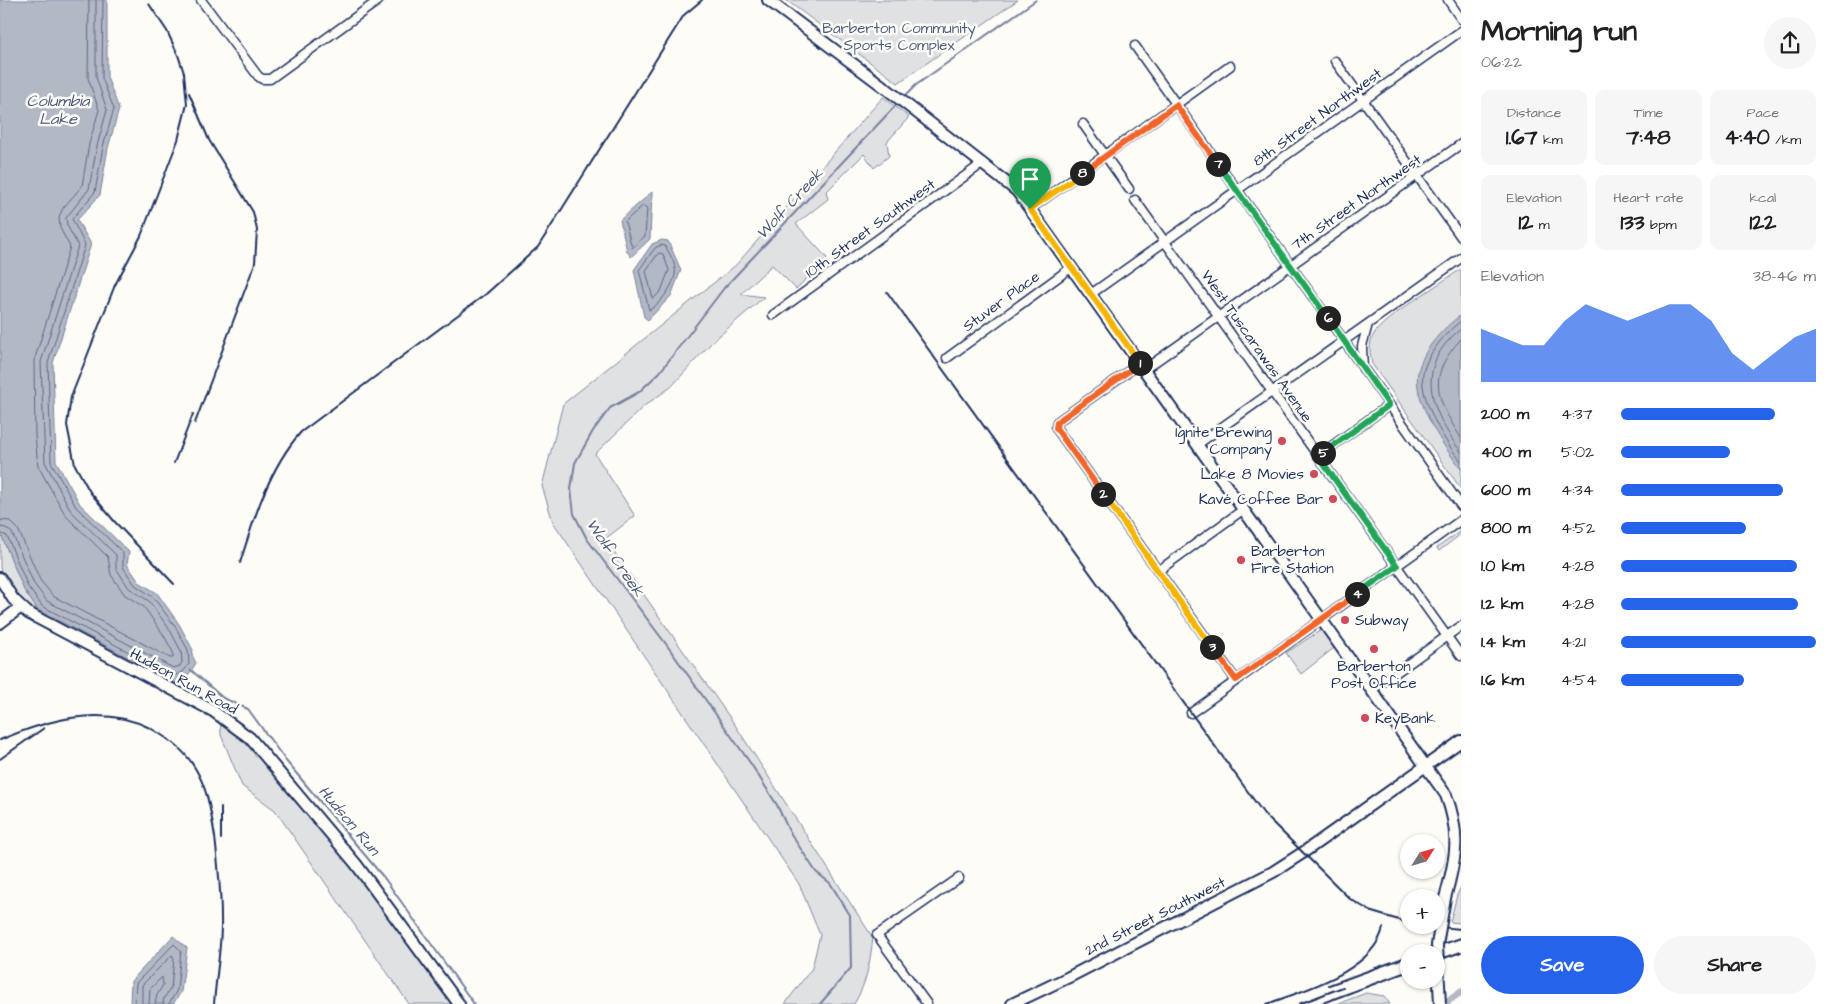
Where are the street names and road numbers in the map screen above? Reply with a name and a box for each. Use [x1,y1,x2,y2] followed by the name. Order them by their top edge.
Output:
[1248,63,1386,171] street label: 8th Street Northwest
[1287,150,1426,255] street label: 7th Street Northwest
[801,174,940,283] street label: 10th Street Southwest
[958,266,1044,337] street label: Stuver Place
[1196,266,1317,427] street label: West Tuscarawas Avenue
[126,643,242,720] street label: Hudson Run Road
[1081,872,1229,961] street label: 2nd Street Southwest

